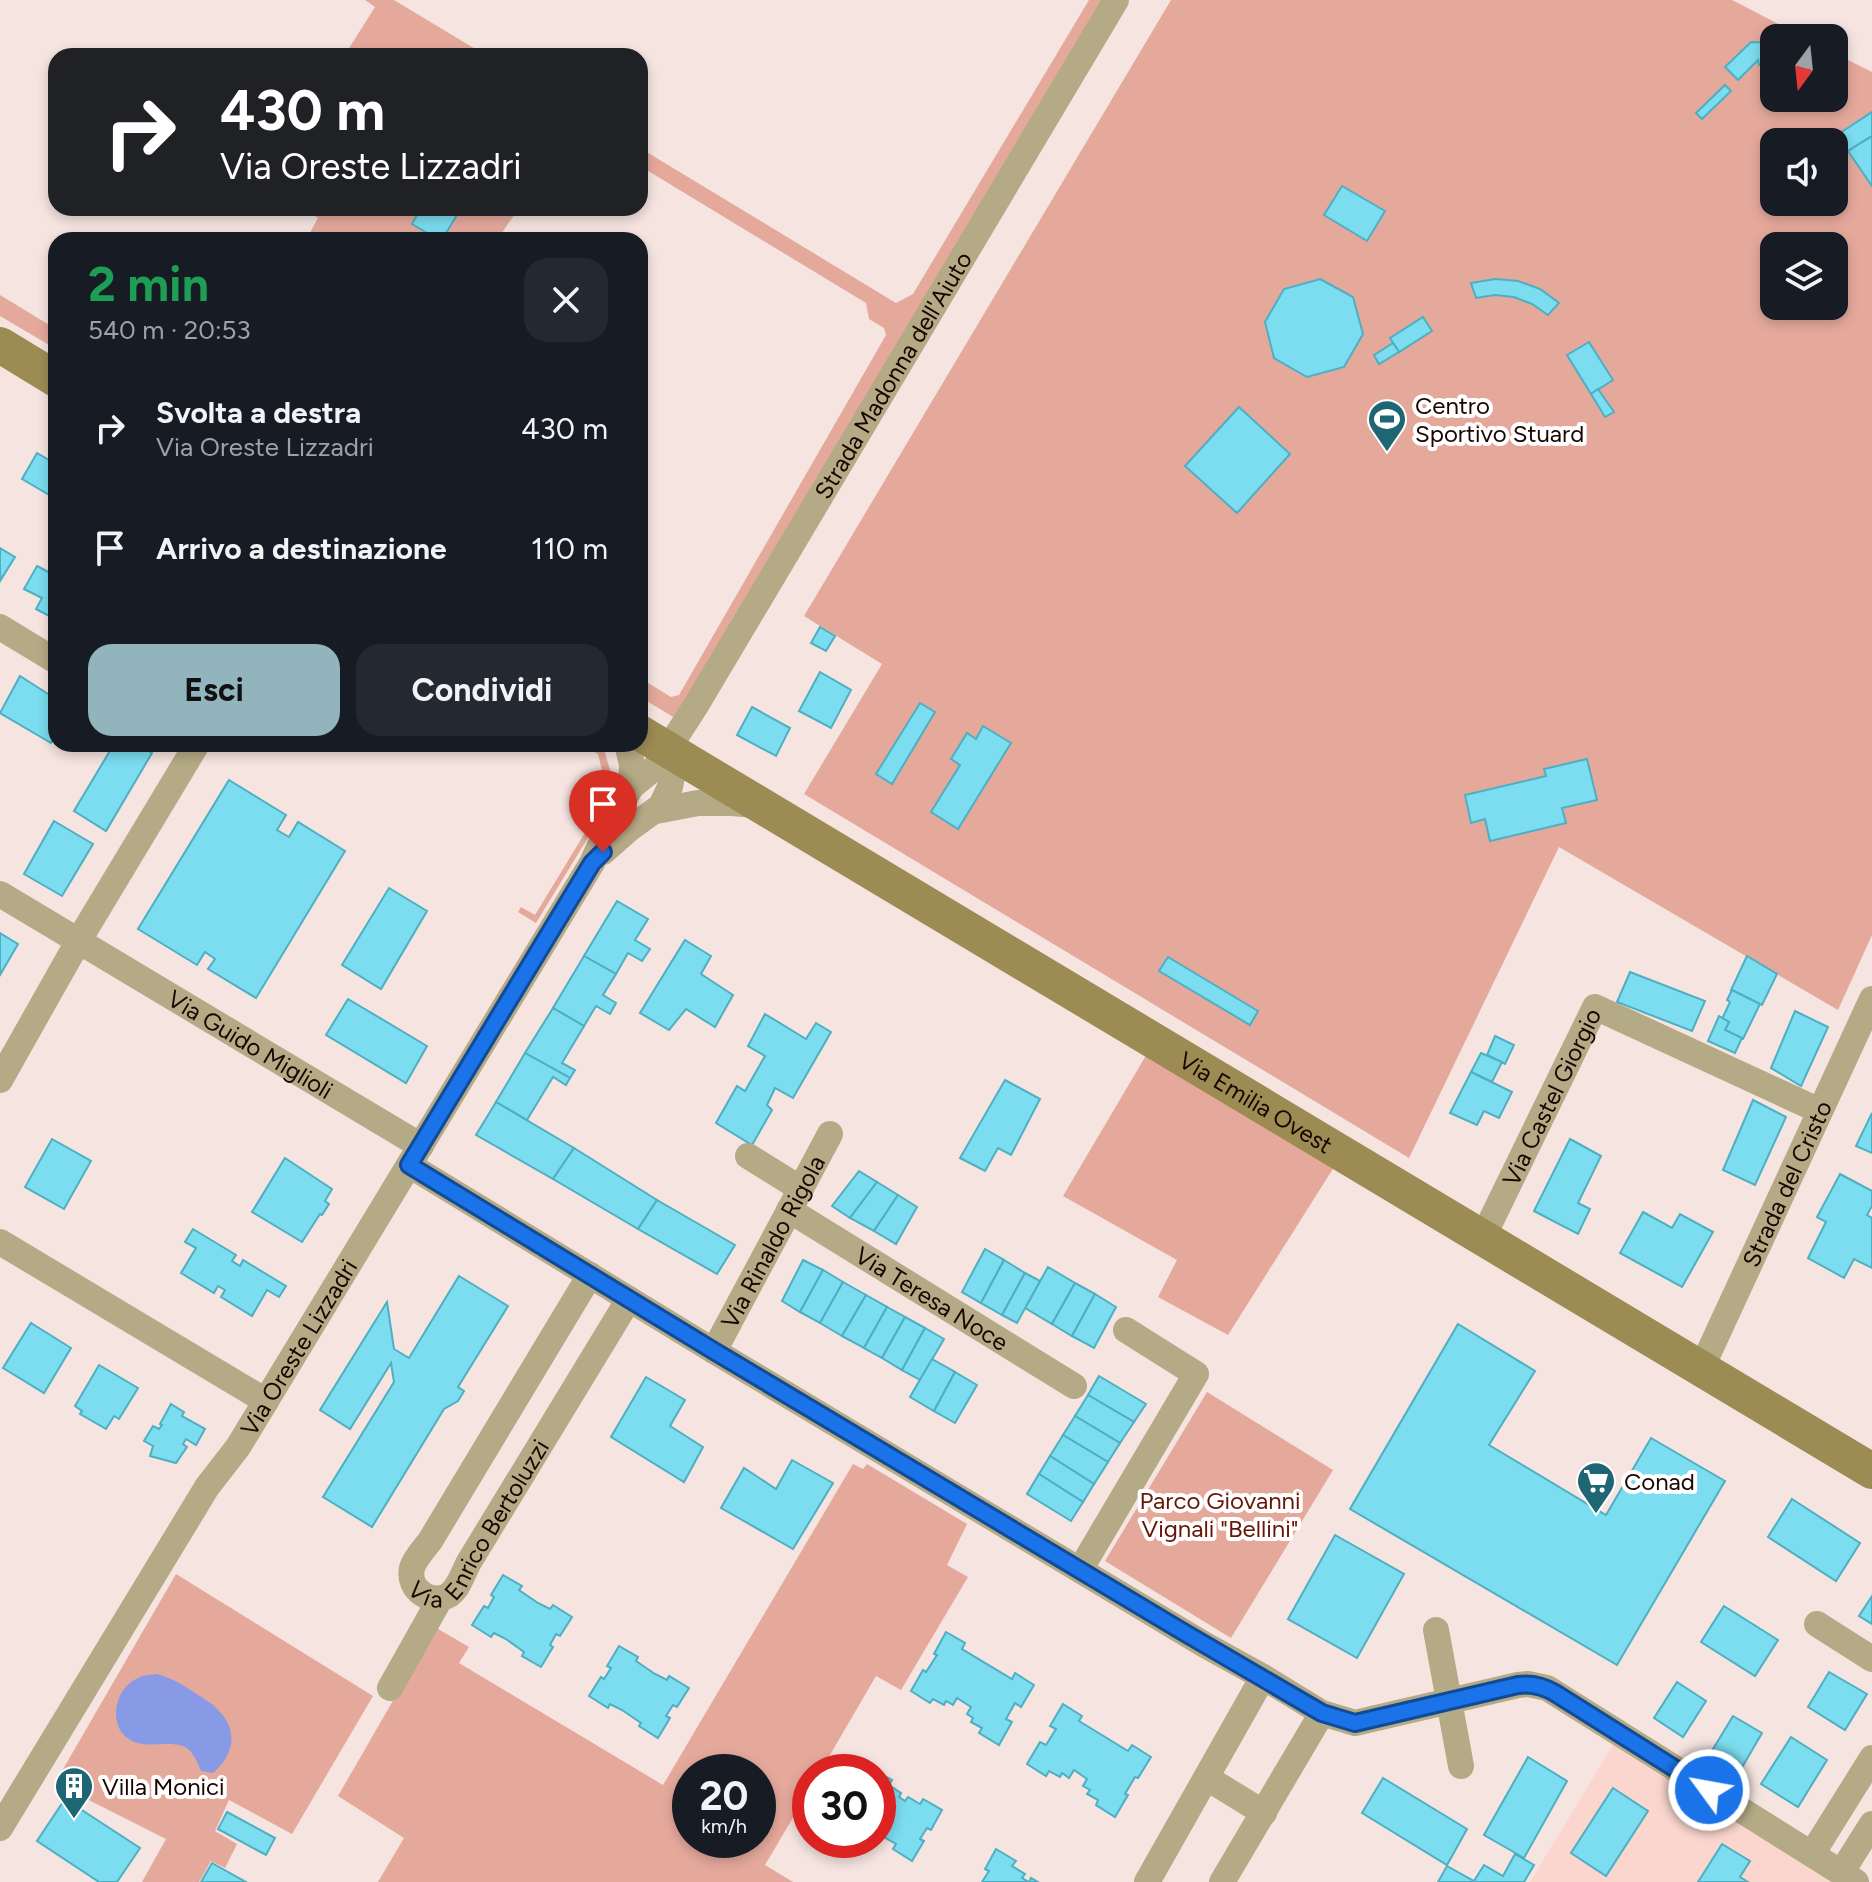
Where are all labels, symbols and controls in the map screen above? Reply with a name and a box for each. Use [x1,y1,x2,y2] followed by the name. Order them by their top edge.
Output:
[1760,24,1848,112] north arrow
[1760,24,1848,320] map controls
[220,77,385,144] text: 430 m
[88,80,192,184] icon: right
[1760,128,1848,216] button: sound
[220,145,522,188] text: Via Oreste Lizzadri
[1760,232,1848,320] button: layers
[808,246,978,504] street label: Strada Madonna dell'Aiuto
[88,255,209,313] text: 2 min
[524,258,608,342] button: close
[88,314,251,346] text: 540 m · 20:53
[1415,391,1584,448] place label: Centro Sportivo Stuard
[156,394,361,431] text: Svolta a destra
[1366,398,1408,453] sports icon: Centro Sportivo Stuard
[88,406,132,450] icon: right
[521,410,608,447] text: 430 m
[156,431,374,463] text: Via Oreste Lizzadri
[88,526,132,570] icon: arrive
[156,530,447,567] text: Arrivo a destinazione
[531,530,608,567] text: 110 m
[88,644,340,736] button: Esci
[356,644,608,736] button: Condividi
[569,770,637,852] pin
[581,782,625,826] icon: arrive
[163,983,338,1104] street label: Via Guido Miglioli
[1496,1003,1607,1190] street label: Via Castel Giorgio
[1174,1045,1338,1159] street label: Via Emilia Ovest
[1736,1096,1838,1271] street label: Strada del Cristo
[714,1150,831,1333] street label: Via Rinaldo Rigola
[850,1240,1014,1356] street label: Via Teresa Noce
[234,1254,363,1441] street label: Via Oreste Lizzadri
[402,1434,555,1613] street label: Via Enrico Bertoluzzi
[1575,1460,1617,1515] supermarket icon: Conad
[1624,1467,1695,1496] place label: Conad
[1139,1486,1301,1543] park label: Parco Giovanni Vignali "Bellini"
[1667,1748,1751,1832] position arrow
[792,1754,896,1858] speed limit sign: 30
[53,1765,95,1820] building icon: Villa Monici
[102,1772,225,1801] place label: Villa Monici
[699,1772,749,1820] text: 20
[701,1814,747,1838] text: km/h

